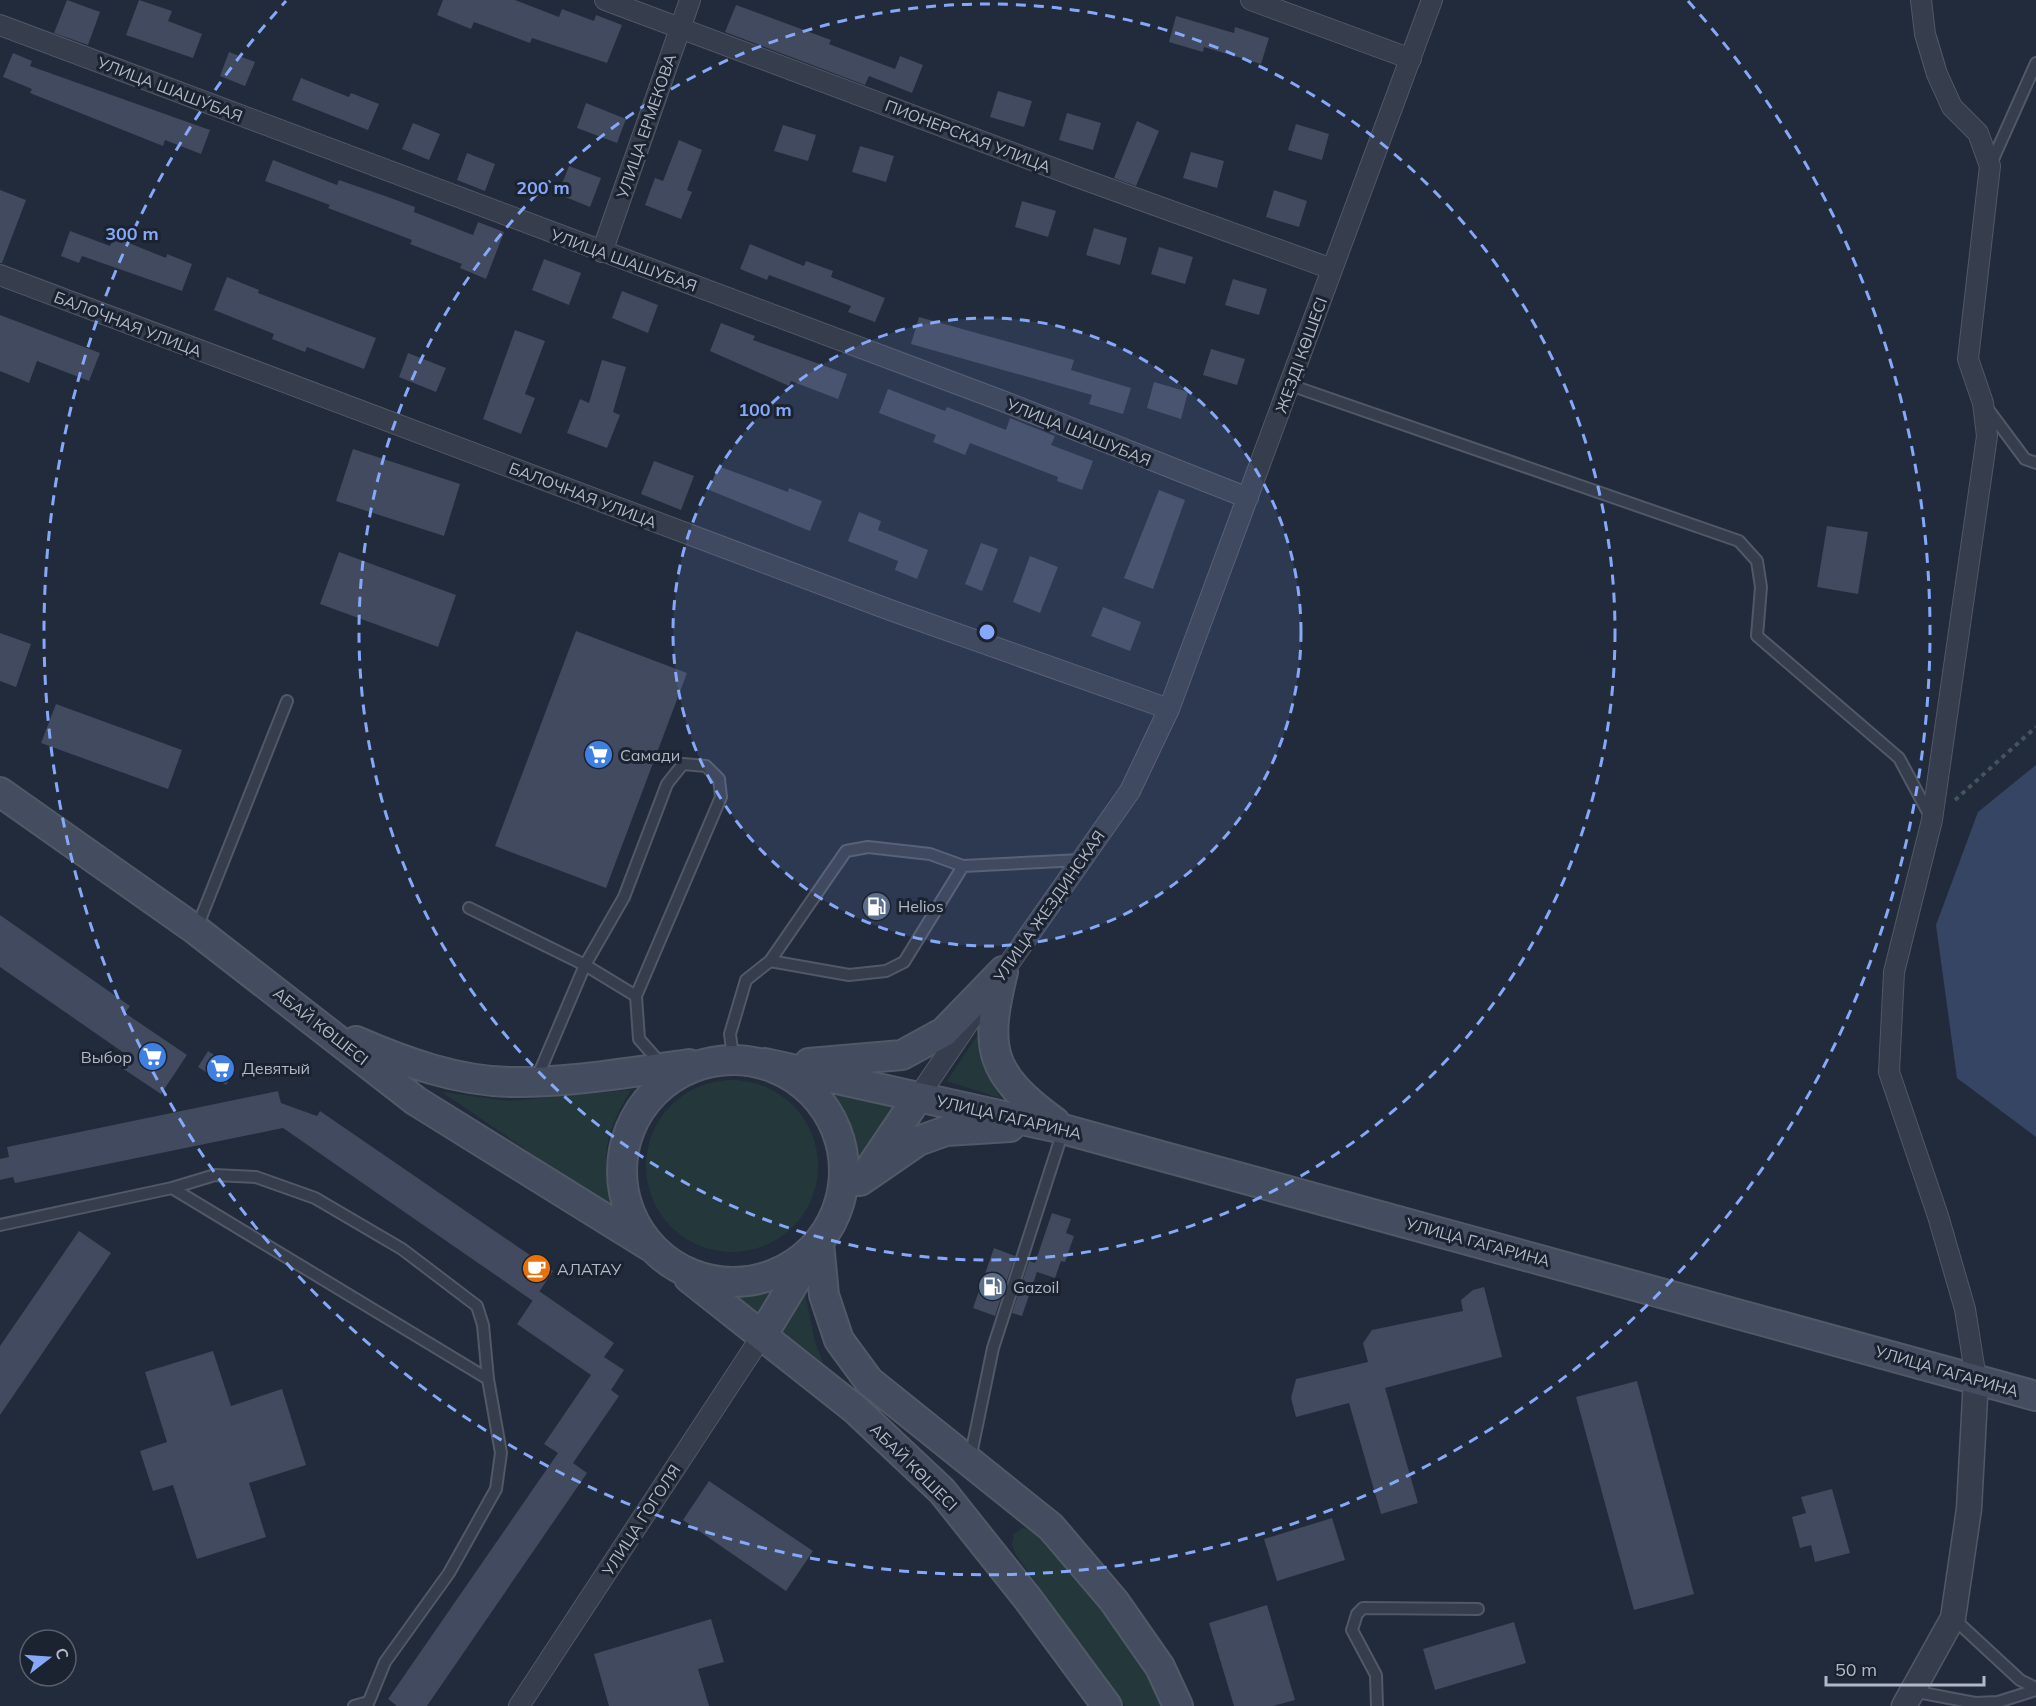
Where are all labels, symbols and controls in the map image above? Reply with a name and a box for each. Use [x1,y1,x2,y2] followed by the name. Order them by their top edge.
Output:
[612,51,680,202] street label: УЛИЦА ЕРМЕКОВА
[94,52,246,126] street label: УЛИЦА ШАШУБАЯ
[882,95,1054,177] street label: ПИОНЕРСКАЯ УЛИЦА
[516,176,570,199] text: 200 m
[105,222,159,245] text: 300 m
[547,224,700,296] street label: УЛИЦА ШАШУБАЯ
[51,287,205,362] street label: БАЛОЧНАЯ УЛИЦА
[1271,294,1331,416] street label: ЖЕЗДІ КӨШЕСІ
[1003,393,1154,470] street label: УЛИЦА ШАШУБАЯ
[738,398,792,421] text: 100 m
[506,458,660,533] street label: БАЛОЧНАЯ УЛИЦА
[977,622,997,642] centre of rings
[583,739,615,771] supermarket icon: Самади
[620,745,680,765] place label: Самади
[989,826,1109,986] street label: УЛИЦА ЖЕЗДИНСКАЯ
[861,890,893,922] fuel station icon: Helios
[898,896,944,916] place label: Helios
[270,983,372,1069] street label: АБАЙ КӨШЕСІ
[137,1041,169,1073] supermarket icon: Выбор
[81,1047,132,1067] place label: Выбор
[205,1052,237,1084] supermarket icon: Девятый
[242,1058,310,1078] place label: Девятый
[933,1090,1084,1143] street label: УЛИЦА ГАГАРИНА
[1403,1213,1552,1271] street label: УЛИЦА ГАГАРИНА
[520,1253,552,1285] cafe icon: АЛАТАУ
[557,1259,622,1279] place label: АЛАТАУ
[976,1271,1008,1303] fuel station icon: Gazoil
[1013,1277,1059,1297] place label: Gazoil
[1872,1341,2021,1401] street label: УЛИЦА ГАГАРИНА
[866,1419,962,1515] street label: АБАЙ КӨШЕСІ
[597,1460,684,1580] street label: УЛИЦА ГОГОЛЯ
[18,1628,78,1688] north arrow
[51,1645,74,1662] text: С
[1826,1649,1984,1687] scale bar
[1835,1658,1877,1681] text: 50 m

